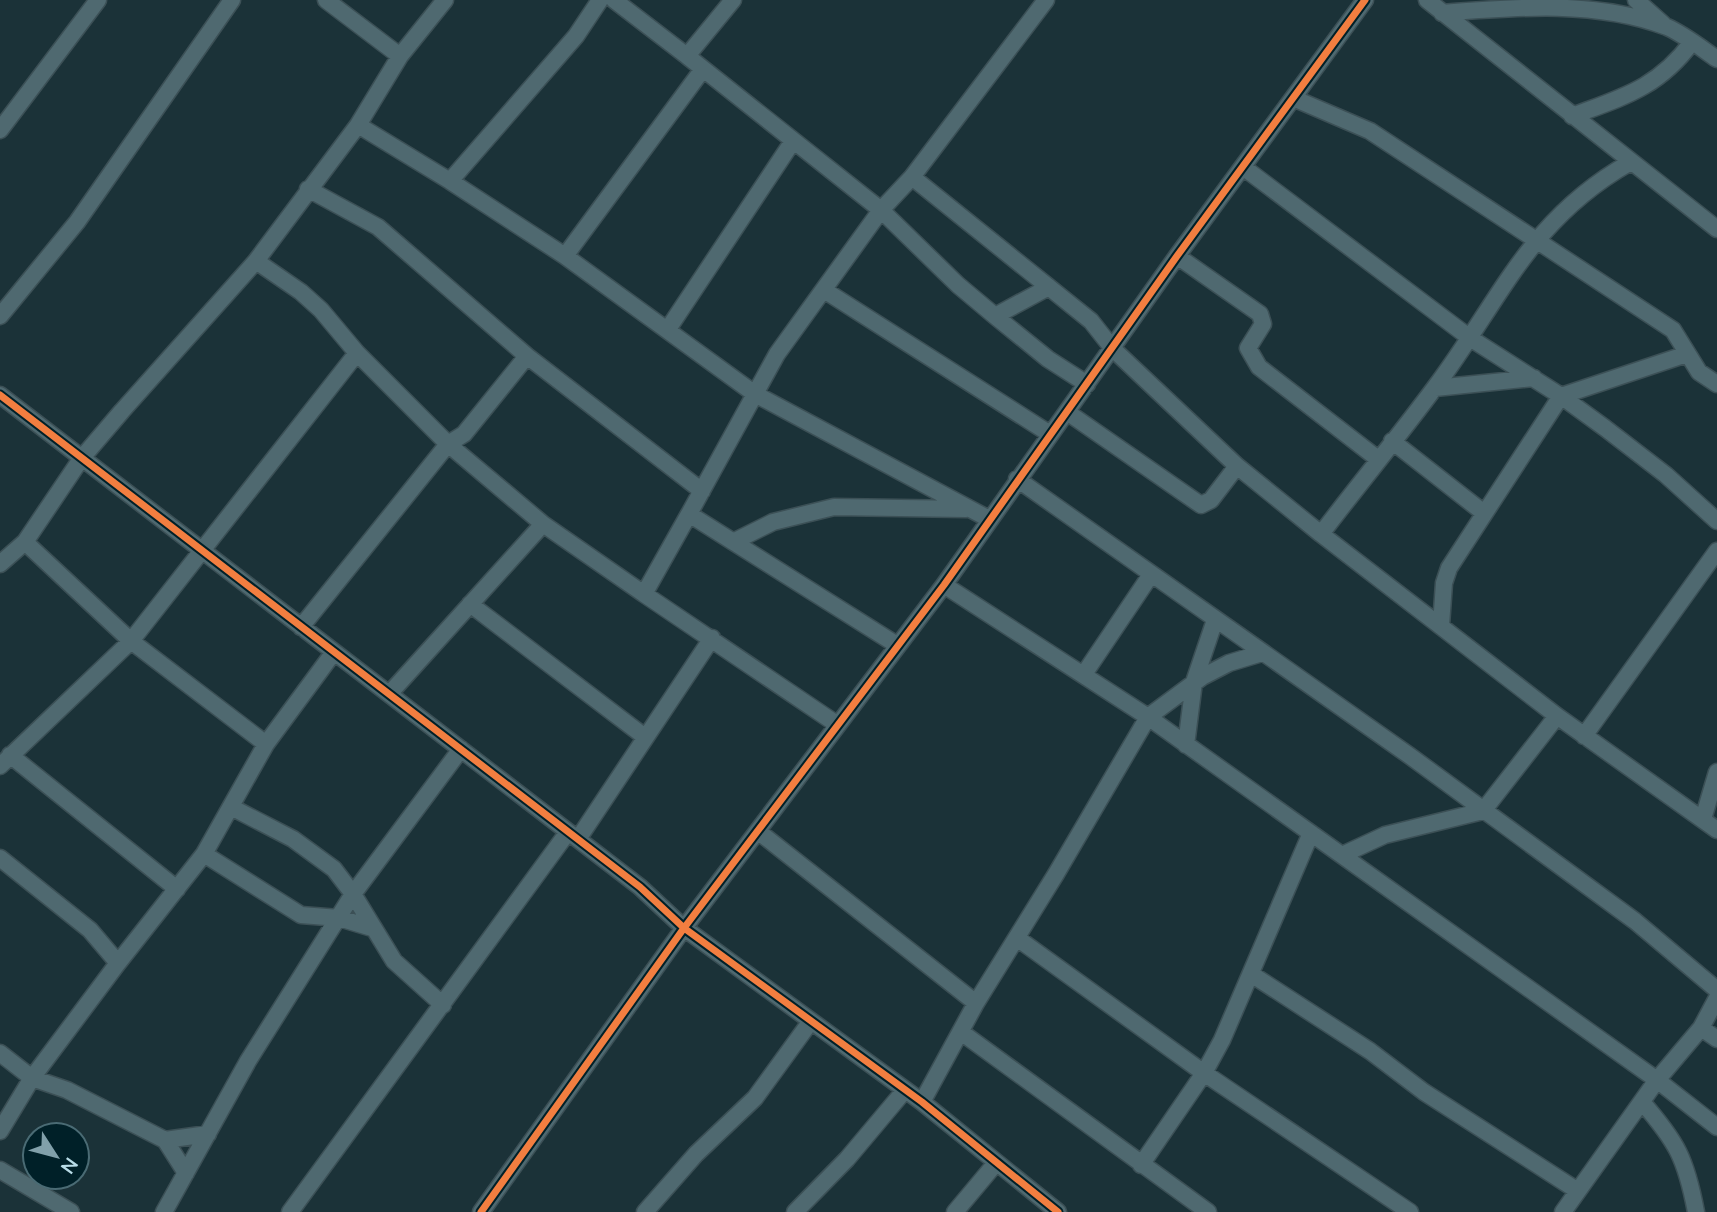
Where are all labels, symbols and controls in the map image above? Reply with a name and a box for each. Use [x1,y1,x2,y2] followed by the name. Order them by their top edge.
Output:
[21,1121,91,1191] north arrow
[56,1153,84,1179] text: N

